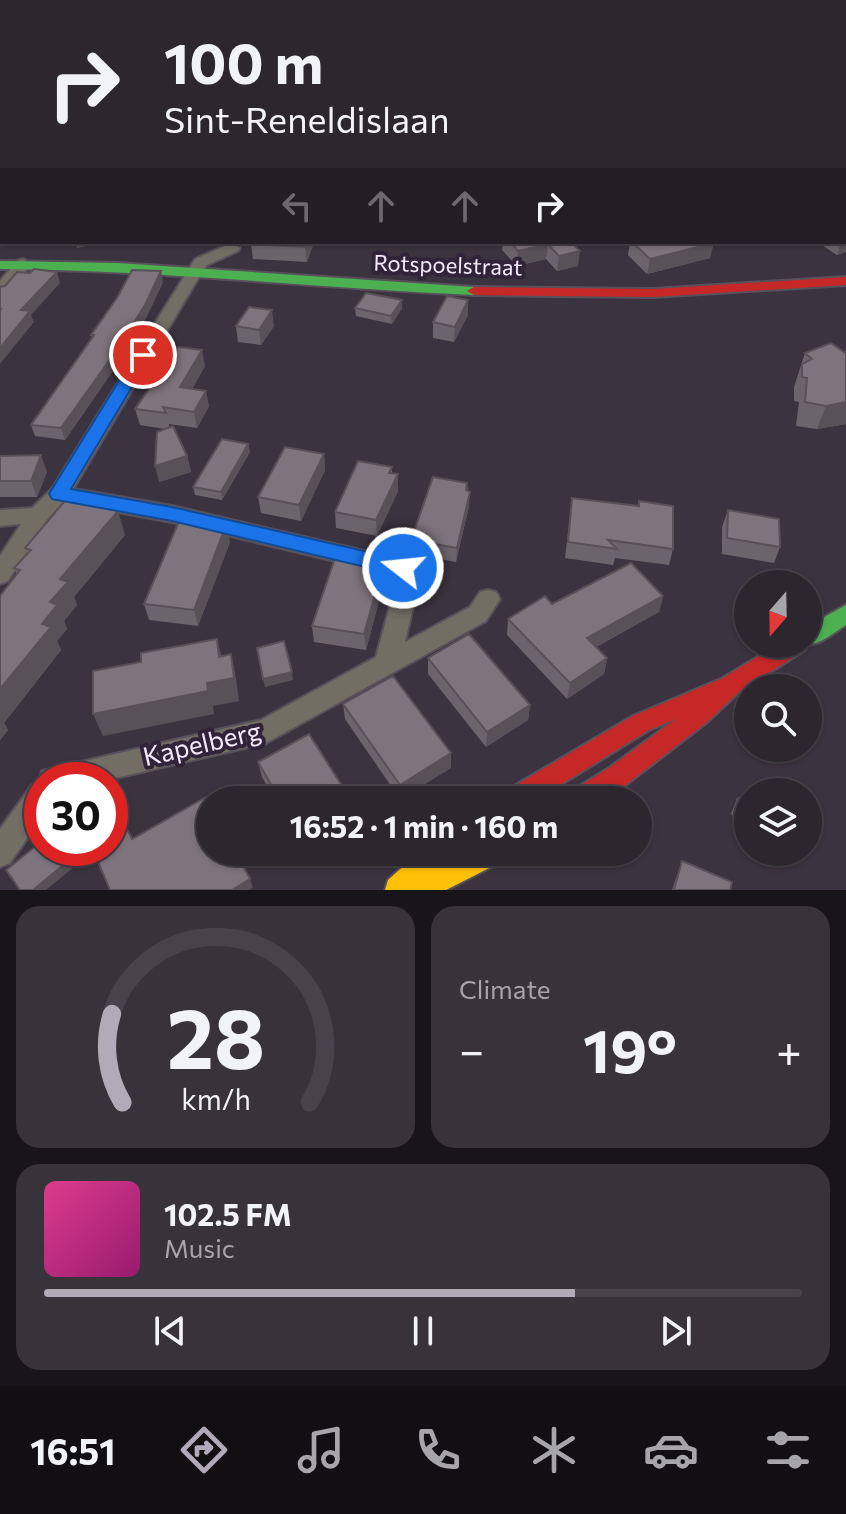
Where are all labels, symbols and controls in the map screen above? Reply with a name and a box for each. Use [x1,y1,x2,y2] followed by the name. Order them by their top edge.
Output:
[164,27,323,96] text: 100 m
[32,32,136,136] icon: right
[164,96,450,140] text: Sint-Reneldislaan
[275,184,319,228] icon: left
[359,184,403,228] icon: ahead
[443,184,487,228] icon: ahead
[527,184,571,228] icon: right
[373,248,523,281] street label: Rotspoelstraat
[109,321,177,389] pin
[121,333,165,377] icon: arrive
[361,526,445,610] position arrow
[734,570,822,658] north arrow
[734,570,822,866] map controls
[734,674,822,762] button: search
[140,714,264,771] street label: Kapelberg
[24,762,128,866] speed limit sign: 30
[734,778,822,866] button: layers
[290,807,558,844] text: 16:52 · 1 min · 160 m
[459,973,551,1004] text: Climate
[166,984,265,1086] text: 28
[583,1012,677,1085] text: 19°
[459,1022,484,1076] text: −
[776,1022,802,1076] text: +
[181,1081,250,1116] text: km/h
[164,1195,292,1232] text: 102.5 FM
[164,1232,235,1263] text: Music
[148,1309,192,1353] icon: previous
[401,1309,445,1353] icon: pause
[654,1309,698,1353] icon: next
[176,1422,232,1478] icon: directions
[293,1422,349,1478] icon: music
[410,1422,466,1478] icon: phone
[526,1422,582,1478] icon: climate
[643,1422,699,1478] icon: car
[760,1422,816,1478] icon: filters
[30,1428,116,1472] text: 16:51

